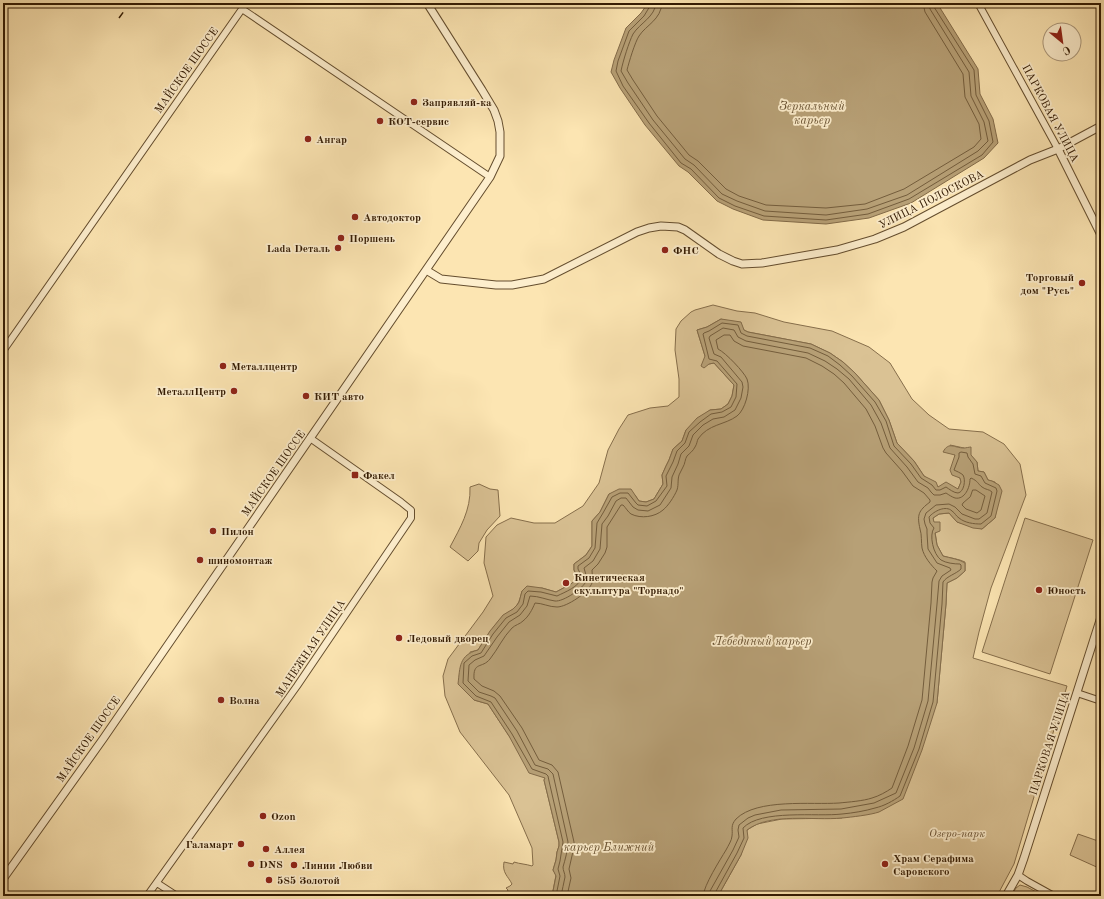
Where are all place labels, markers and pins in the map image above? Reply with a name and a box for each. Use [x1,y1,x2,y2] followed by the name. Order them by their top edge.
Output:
[409,97,419,107] marker: Запрявляй-ка
[422,98,492,109] place label: Запрявляй-ка
[375,116,385,126] marker: КОТ-сервис
[388,117,449,128] place label: КОТ-сервис
[303,134,313,144] marker: Ангар
[316,135,347,146] place label: Ангар
[350,212,360,222] marker: Автодоктор
[363,213,421,224] place label: Автодоктор
[336,233,346,243] marker: Поршень
[349,234,395,245] place label: Поршень
[333,243,343,253] marker: Lada Dеталь
[267,244,330,255] place label: Lada Dеталь
[660,245,670,255] marker: ФНС
[673,246,699,257] place label: ФНС
[1020,273,1074,297] place label: Торговый дом "Русь"
[1077,278,1087,288] marker: Торговый дом "Русь"
[218,361,228,371] marker: Металлцентр
[231,362,298,373] place label: Металлцентр
[229,386,239,396] marker: МеталлЦентр
[157,387,226,398] place label: МеталлЦентр
[301,391,311,401] marker: КИТ авто
[314,392,365,403] place label: КИТ авто
[350,470,360,480] marker: Факел
[363,471,395,482] place label: Факел
[208,526,218,536] marker: Пилон
[221,527,254,538] place label: Пилон
[195,555,205,565] marker: шиномонтаж
[208,556,273,567] place label: шиномонтаж
[574,573,684,597] place label: Кинетическая скульптура "Торнадо"
[561,578,571,588] marker: Кинетическая скульптура "Торнадо"
[1034,585,1044,595] marker: Юность
[1047,586,1086,597] place label: Юность
[394,633,404,643] marker: Ледовый дворец
[407,634,489,645] place label: Ледовый дворец
[216,695,226,705] marker: Волна
[229,696,260,707] place label: Волна
[258,811,268,821] marker: Ozon
[271,812,296,823] place label: Ozon
[236,839,246,849] marker: Галамарт
[186,840,233,851] place label: Галамарт
[261,844,271,854] marker: Аллея
[274,845,305,856] place label: Аллея
[893,854,974,878] place label: Храм Серафима Саровского
[246,859,256,869] marker: DNS
[880,859,890,869] marker: Храм Серафима Саровского
[259,860,283,871] place label: DNS
[289,860,299,870] marker: Линии Любви
[302,861,373,872] place label: Линии Любви
[264,875,274,885] marker: 585 Золотой
[277,876,340,887] place label: 585 Золотой

